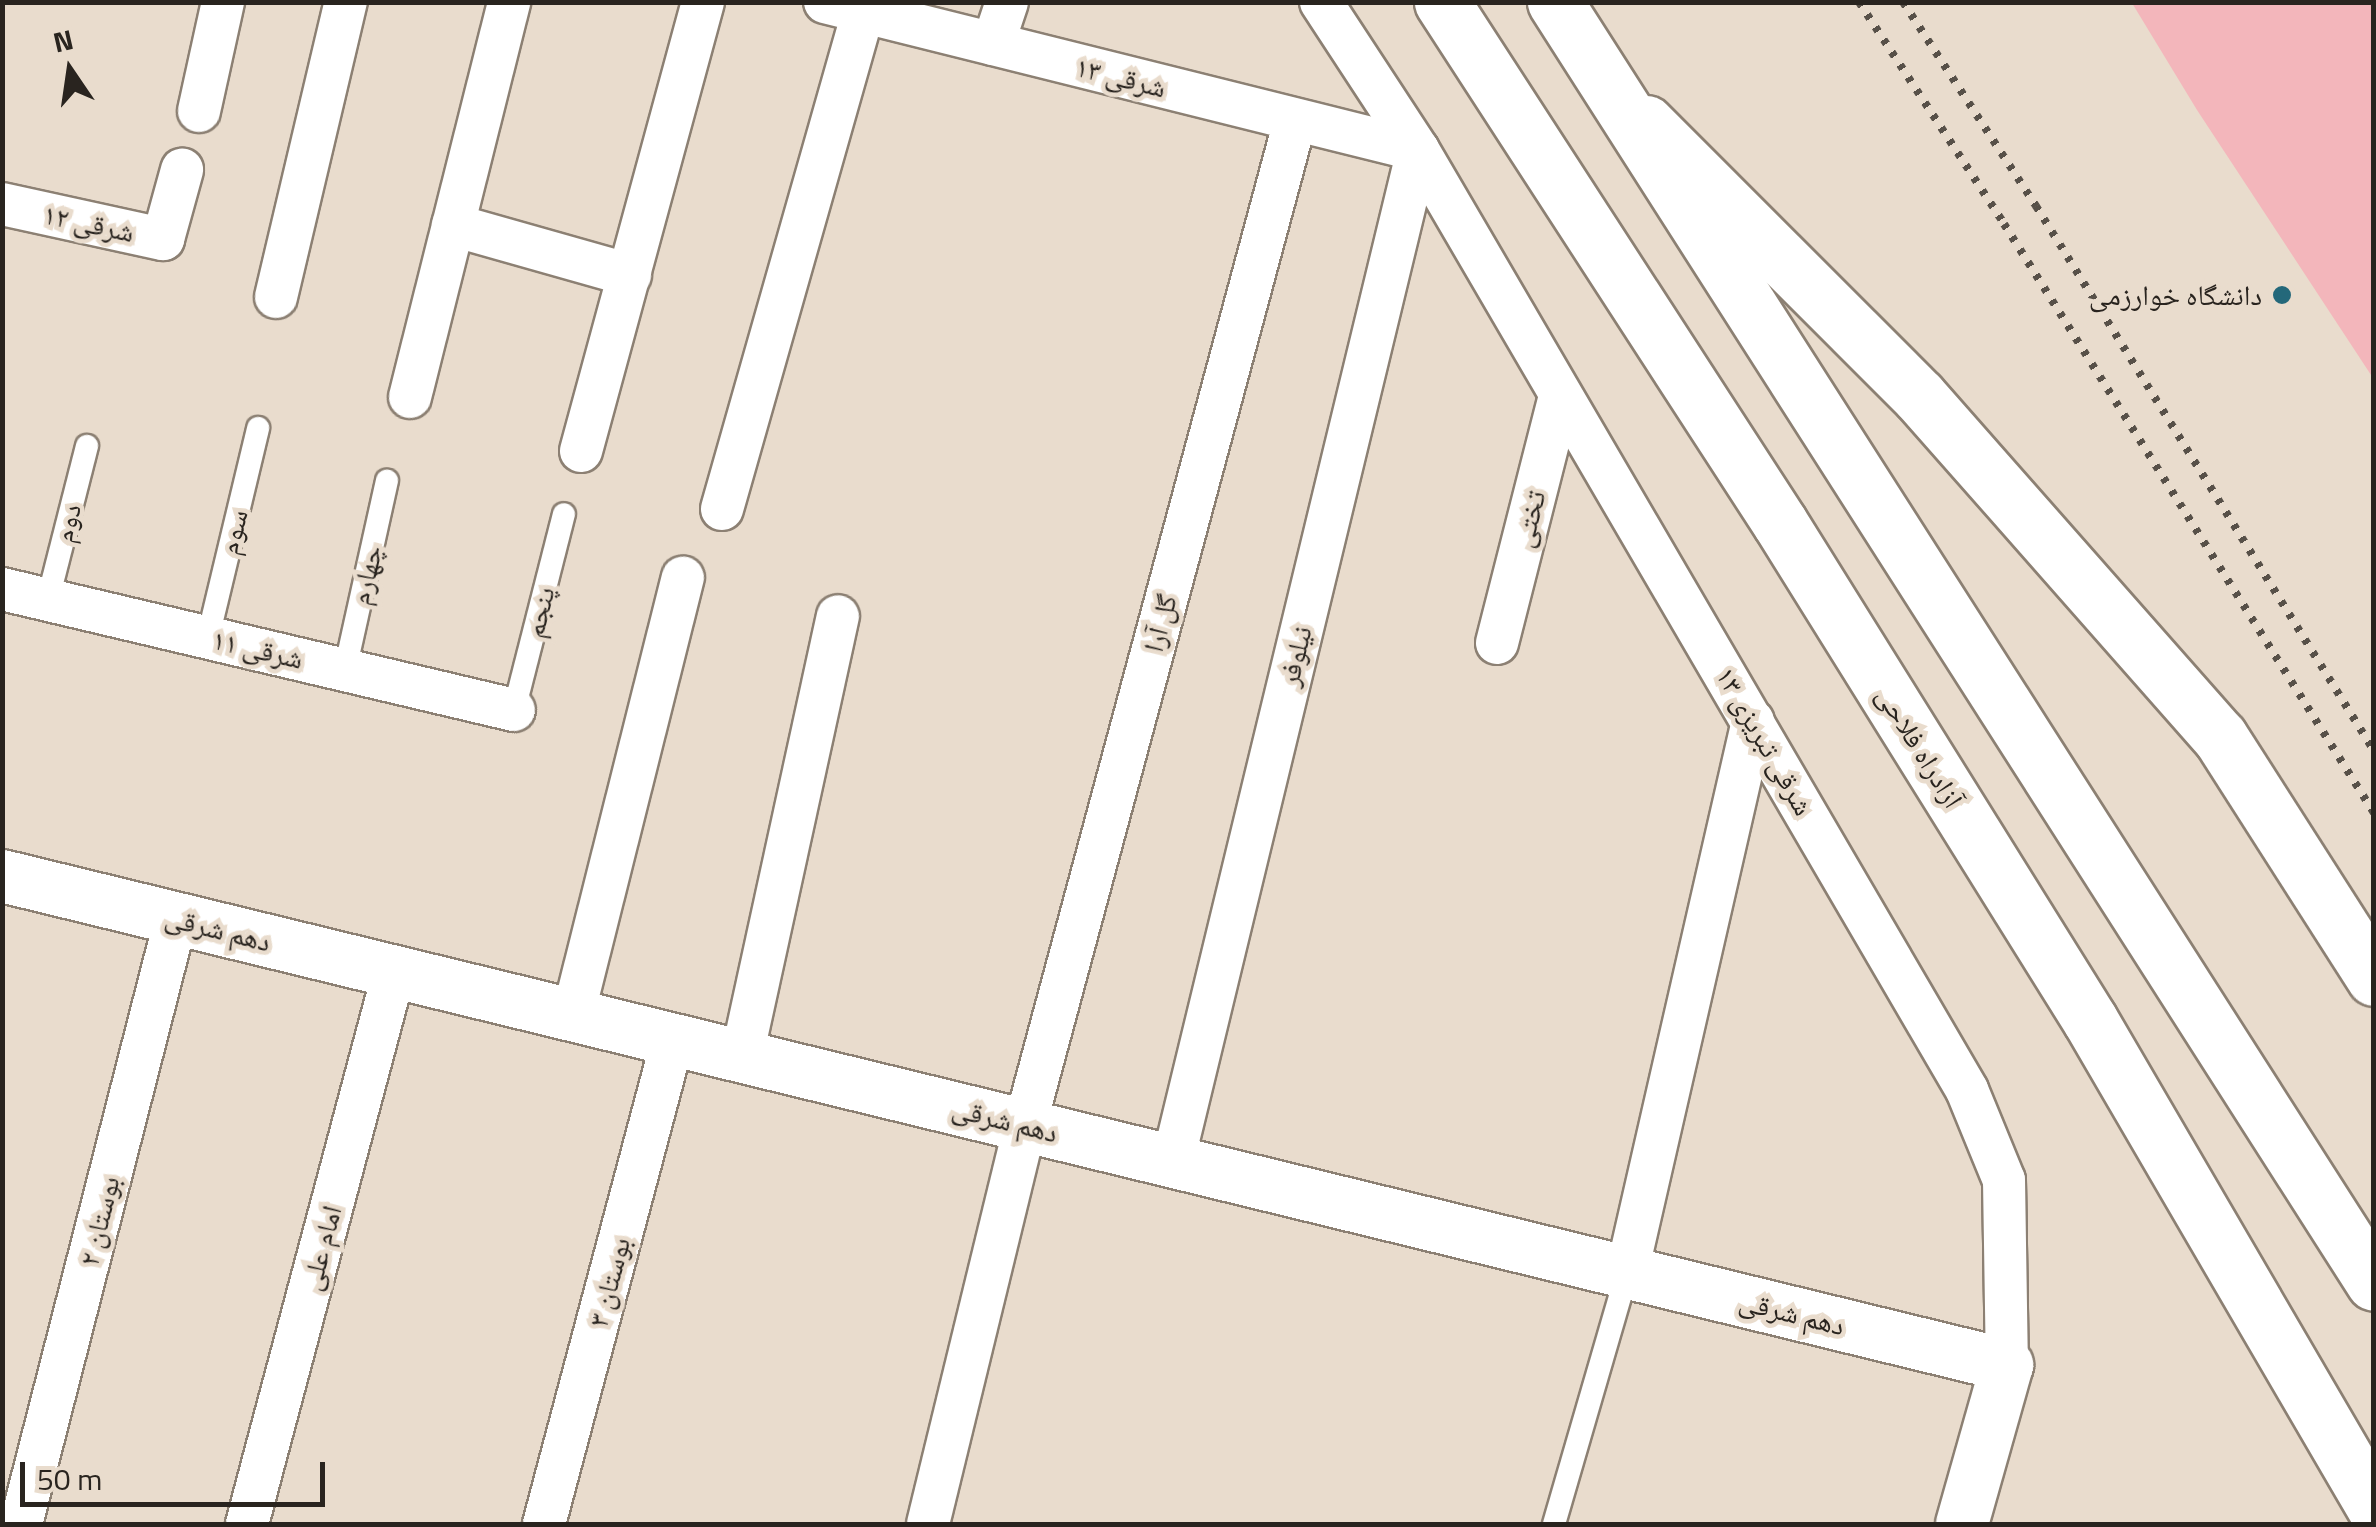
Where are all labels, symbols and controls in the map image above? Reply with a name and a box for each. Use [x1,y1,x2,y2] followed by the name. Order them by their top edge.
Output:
[49,17,77,63] text: N
[20,20,120,120] north arrow
[1072,50,1170,104] street label: ۱۳ شرقی
[40,197,138,249] street label: ۱۲ شرقی
[2089,278,2262,312] place label: دانشگاه خوارزمی
[2271,284,2293,306] marker: دانشگاه خوارزمی
[1506,487,1552,551] street label: تختی
[46,500,88,546] street label: دوم
[211,506,255,558] street label: سوم
[343,542,389,608] street label: چهارم
[517,583,561,641] street label: پنجم
[1136,590,1184,656] street label: گل آرا
[209,622,307,676] street label: ۱۱ شرقی
[1271,622,1319,690] street label: نیلوفر
[1709,661,1821,821] street label: ۱۳ شرقی تبریزی
[1870,680,1970,814] street label: آزادراه فلاحی
[162,900,274,958] street label: دهم شرقی
[949,1091,1061,1149] street label: دهم شرقی
[72,1173,126,1269] street label: بوستان ۲
[294,1202,348,1294] street label: امام علی
[581,1233,637,1331] street label: بوستان ۳
[1736,1284,1848,1342] street label: دهم شرقی
[25,1442,330,1504] scale bar
[37,1456,102,1502] text: 50 m

